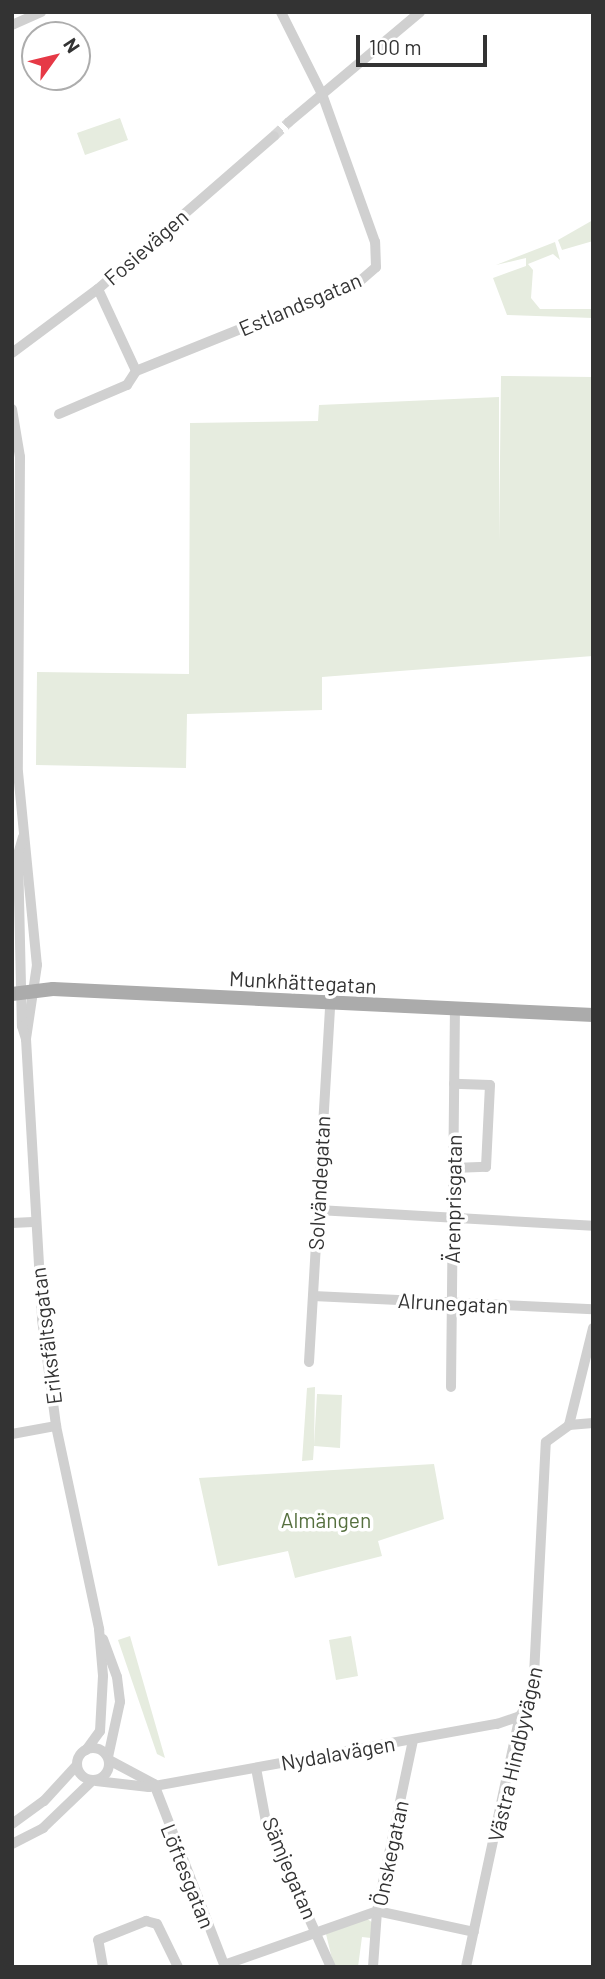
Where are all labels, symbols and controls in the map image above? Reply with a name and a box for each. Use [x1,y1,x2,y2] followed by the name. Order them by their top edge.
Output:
[21,21,91,91] north arrow
[360,21,491,65] scale bar
[59,33,85,57] text: N
[369,34,422,59] text: 100 m
[99,204,193,290] street label: Fosievägen
[235,267,365,341] street label: Estlandsgatan
[229,966,377,998] street label: Munkhättegatan
[303,1115,335,1251] street label: Solvändegatan
[439,1134,467,1264] street label: Ärenprisgatan
[25,1266,67,1406] street label: Eriksfältsgatan
[397,1288,509,1318] street label: Alrunegatan
[281,1507,371,1533] park label: Almängen
[483,1664,547,1844] street label: Västra Hindbyvägen
[279,1731,397,1775] street label: Nydalavägen
[367,1798,413,1908] street label: Önskegatan
[257,1813,323,1923] street label: Sämjegatan
[156,1820,220,1932] street label: Löftesgatan

